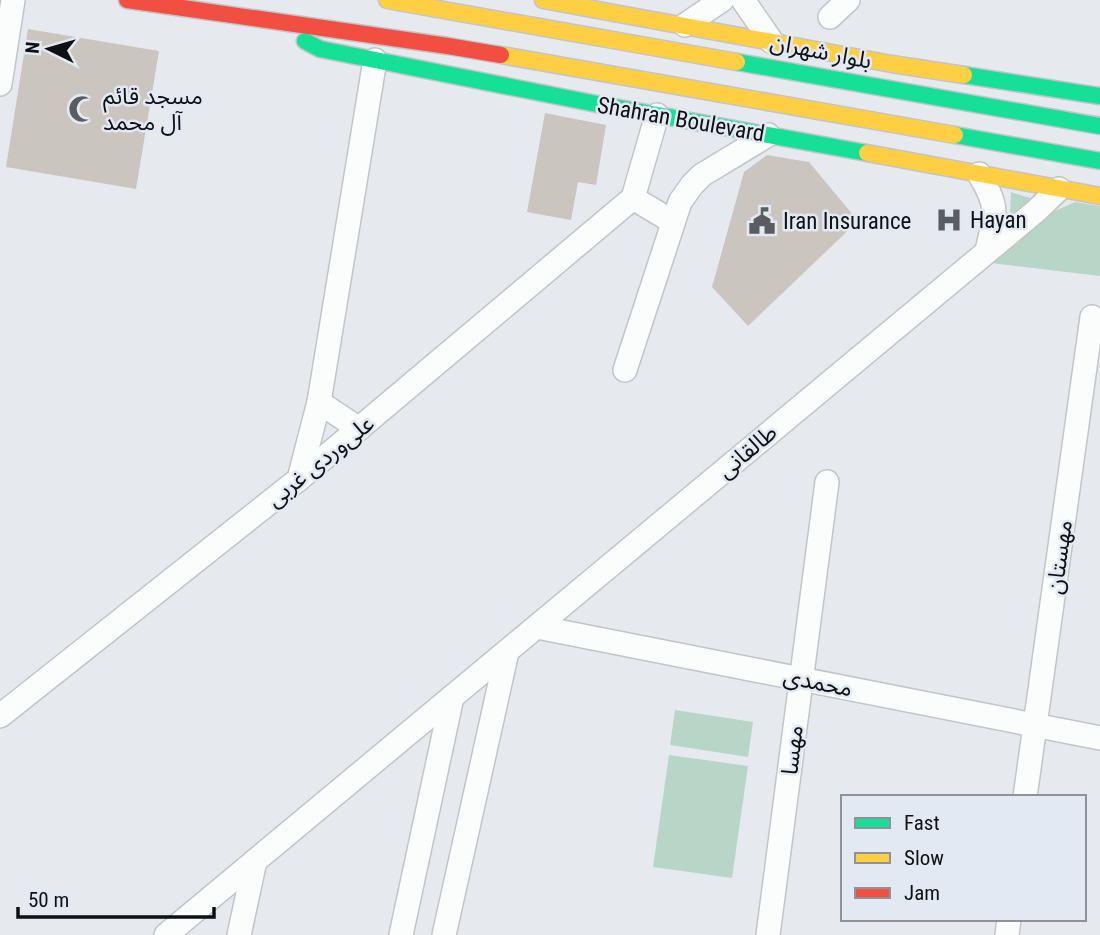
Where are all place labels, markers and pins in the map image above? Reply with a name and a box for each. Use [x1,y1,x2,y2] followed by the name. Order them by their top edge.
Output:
[103,83,203,136] place label: مسجد قائم آل محمد
[67,94,97,124] mosque icon: مسجد قائم آل محمد
[934,205,964,235] hospital icon: Hayan
[747,206,777,236] public building icon: Iran Insurance
[970,207,1027,234] place label: Hayan
[783,208,911,235] place label: Iran Insurance

